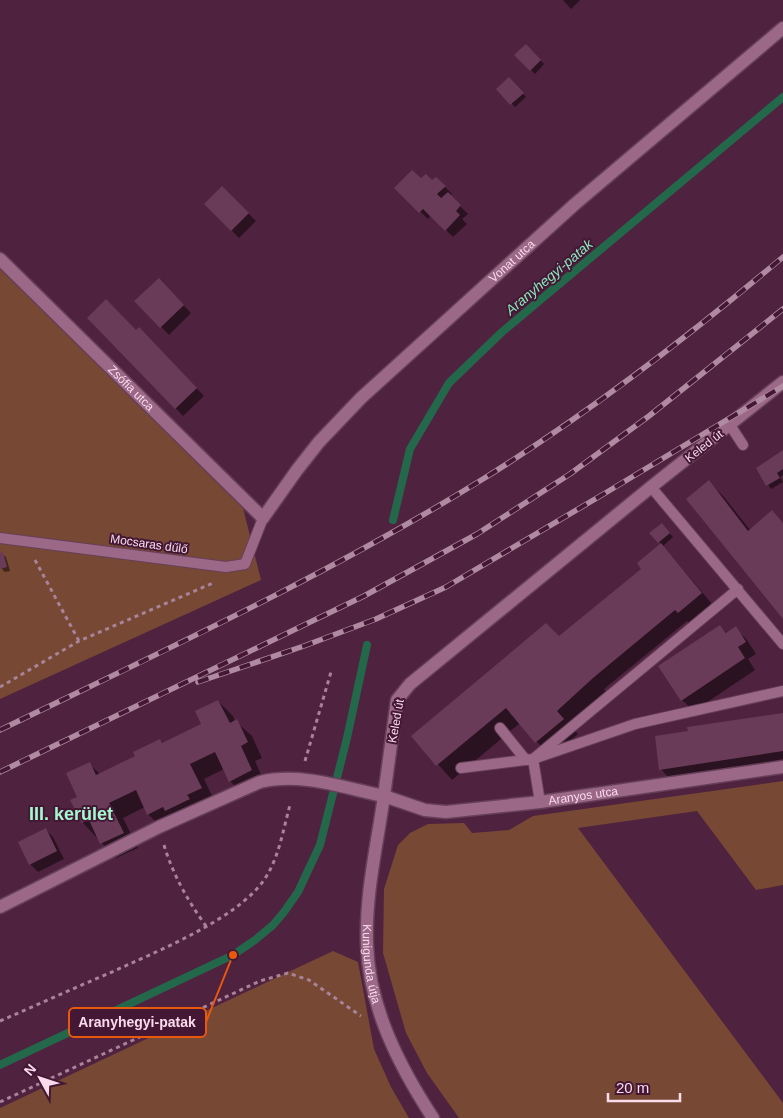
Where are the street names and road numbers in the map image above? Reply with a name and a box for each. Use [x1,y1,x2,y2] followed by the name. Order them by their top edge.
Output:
[486,237,538,286] street label: Vonat utca
[105,362,157,414] street label: Zsófia utca
[682,427,726,465] street label: Keled út
[109,532,189,556] street label: Mocsaras dűlő
[385,697,407,744] street label: Keled út
[547,784,619,808] street label: Aranyos utca
[360,924,384,1006] street label: Kunigunda útja

